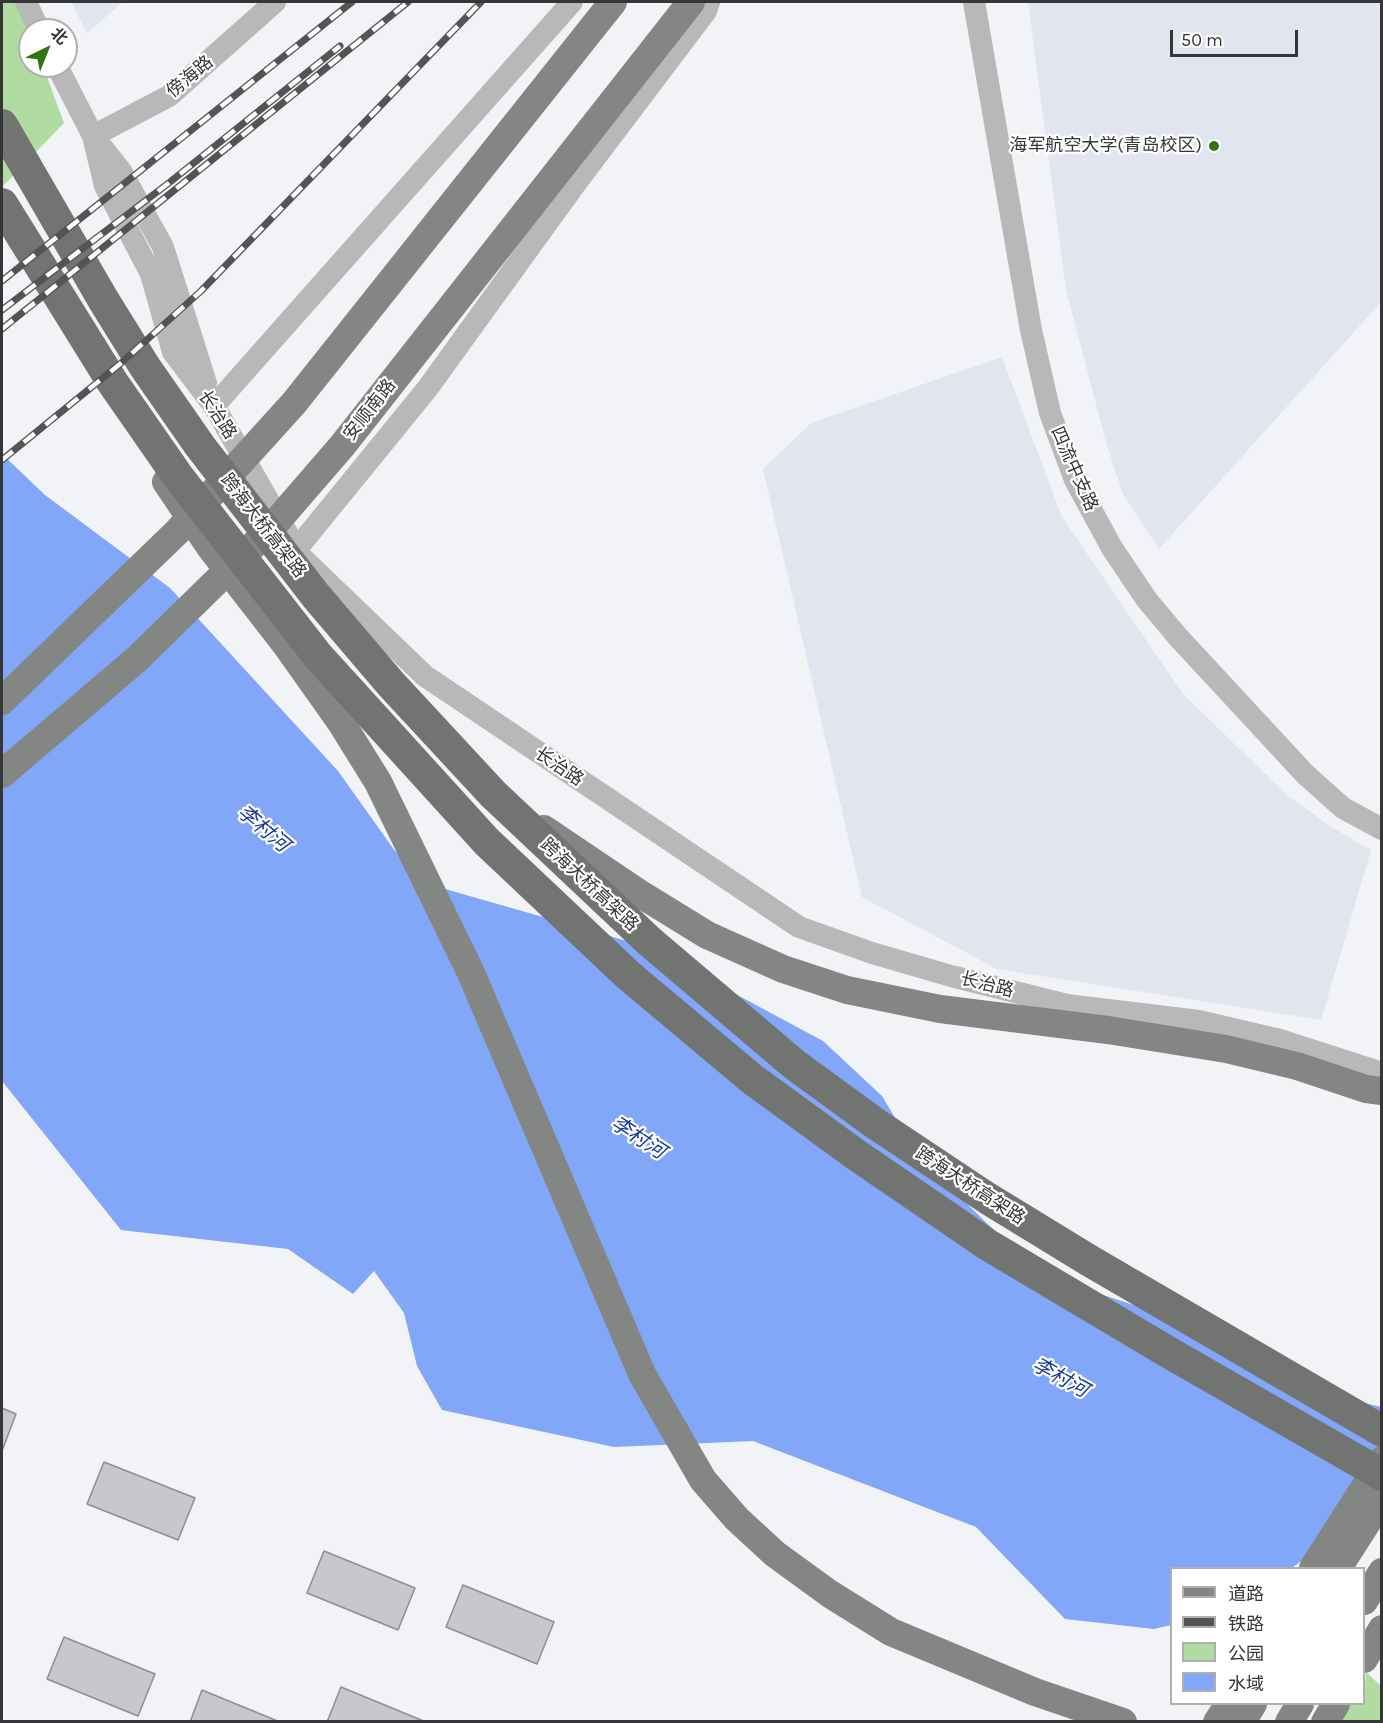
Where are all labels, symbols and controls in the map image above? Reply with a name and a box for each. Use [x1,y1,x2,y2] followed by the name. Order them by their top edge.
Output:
[18,18,78,78] north arrow
[1173,18,1300,56] scale bar
[47,24,72,48] text: 北
[1181,29,1223,51] text: 50 m
[162,51,218,103] street label: 傍海路
[1009,135,1202,157] place label: 海军航空大学(青岛校区)
[1207,139,1221,153] marker: 海军航空大学(青岛校区)
[339,375,401,445] street label: 安顺南路
[193,386,241,444] street label: 长治路
[1046,423,1102,515] street label: 四流中支路
[216,470,310,582] street label: 跨海大桥高架路
[531,743,587,791] street label: 长治路
[232,801,294,857] water label: 李村河
[536,834,642,936] street label: 跨海大桥高架路
[958,968,1016,1002] street label: 长治路
[606,1112,670,1164] water label: 李村河
[911,1143,1029,1229] street label: 跨海大桥高架路
[1028,1353,1092,1403] water label: 李村河
[1170,1567,1365,1705] legend
[1228,1583,1264,1605] text: 道路
[1228,1613,1264,1635] text: 铁路
[1228,1643,1264,1665] text: 公园
[1228,1673,1264,1695] text: 水域

